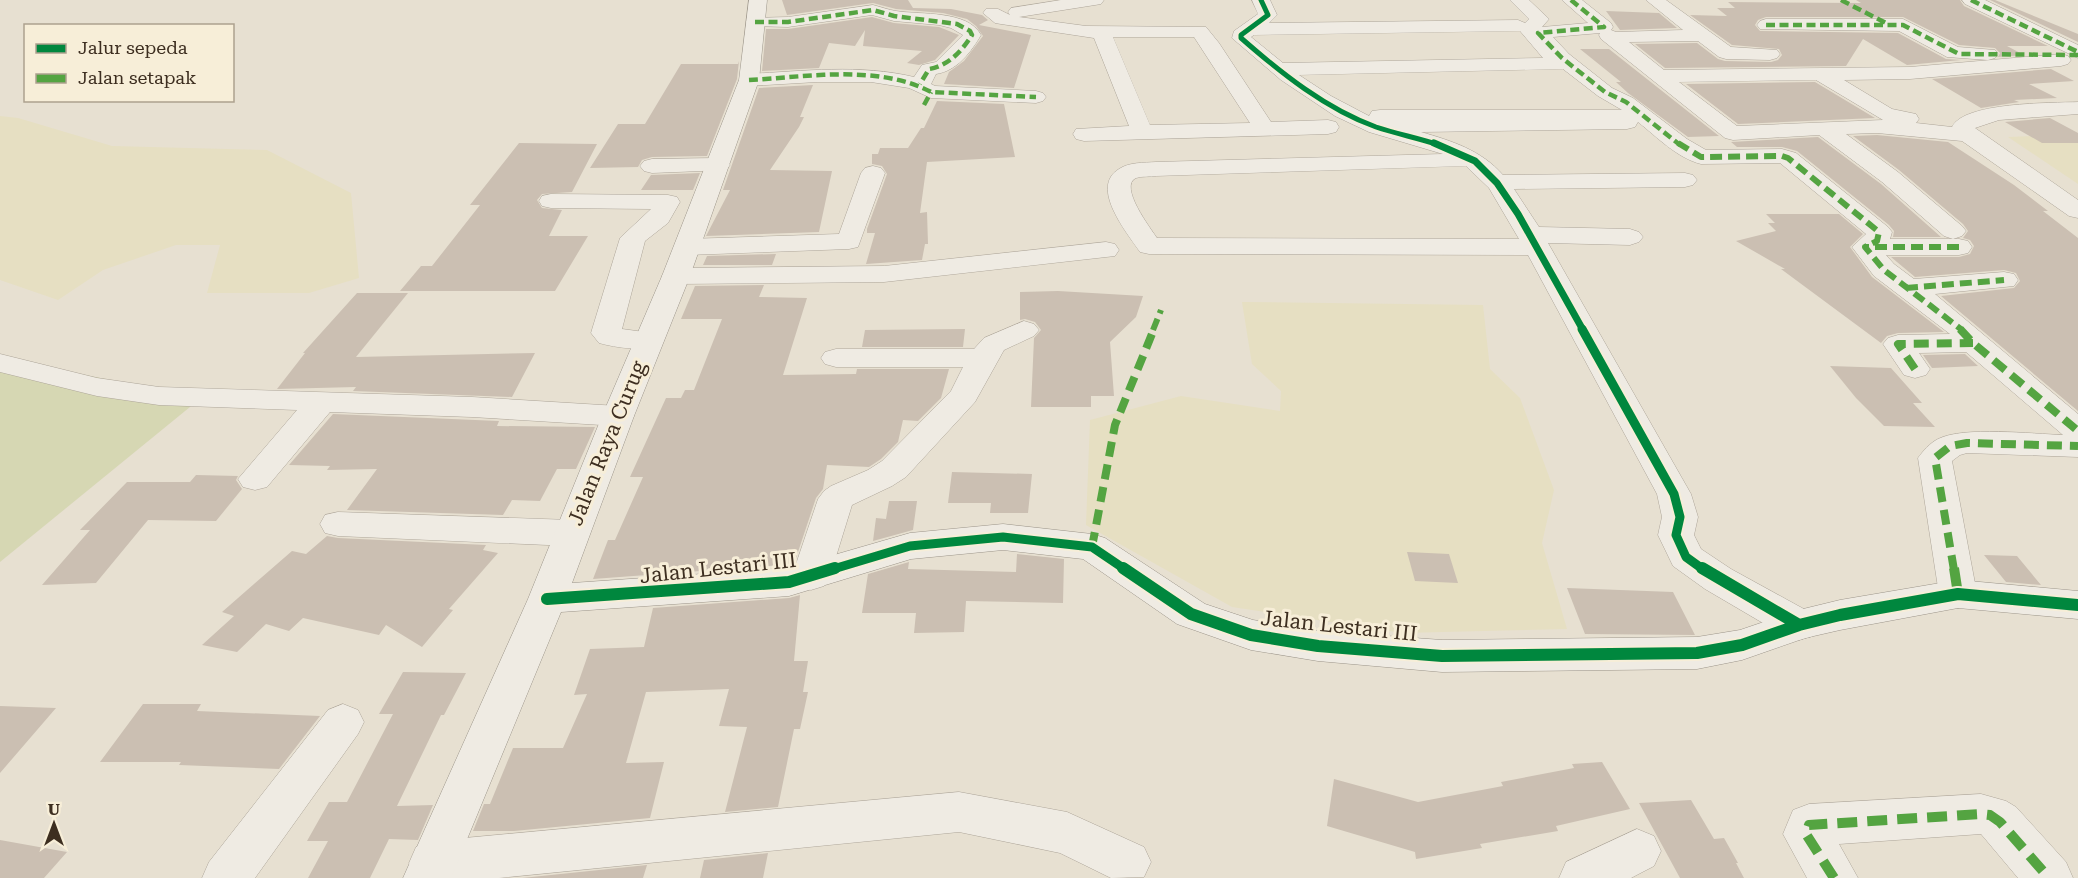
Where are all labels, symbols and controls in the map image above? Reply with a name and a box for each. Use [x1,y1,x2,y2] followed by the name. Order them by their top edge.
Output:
[24,24,234,102] legend
[78,37,188,58] text: Jalur sepeda
[78,67,196,88] text: Jalan setapak
[563,357,651,529] street label: Jalan Raya Curug
[638,548,798,588] street label: Jalan Lestari III
[1259,606,1419,646] street label: Jalan Lestari III
[24,794,84,854] north arrow
[48,800,60,819] text: U

